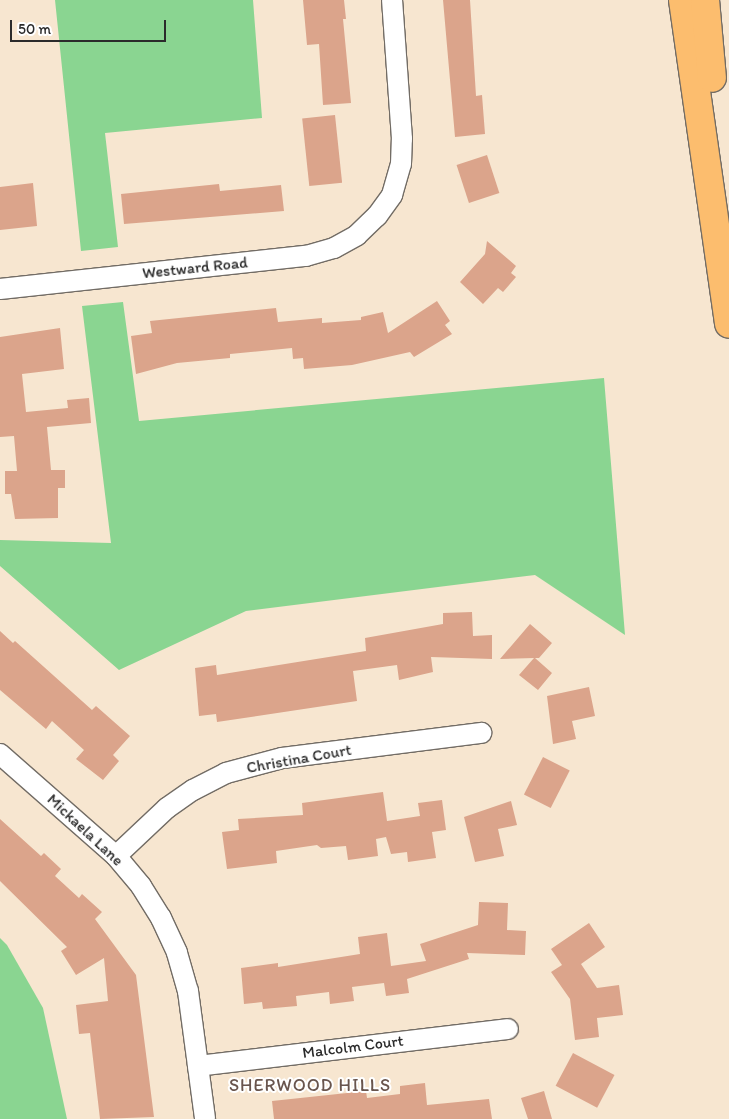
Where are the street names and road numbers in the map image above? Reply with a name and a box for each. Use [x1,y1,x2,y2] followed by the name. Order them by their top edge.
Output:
[141,253,249,283] street label: Westward Road
[245,740,353,778] street label: Christina Court
[43,790,127,870] street label: Mickaela Lane
[301,1031,405,1063] street label: Malcolm Court

